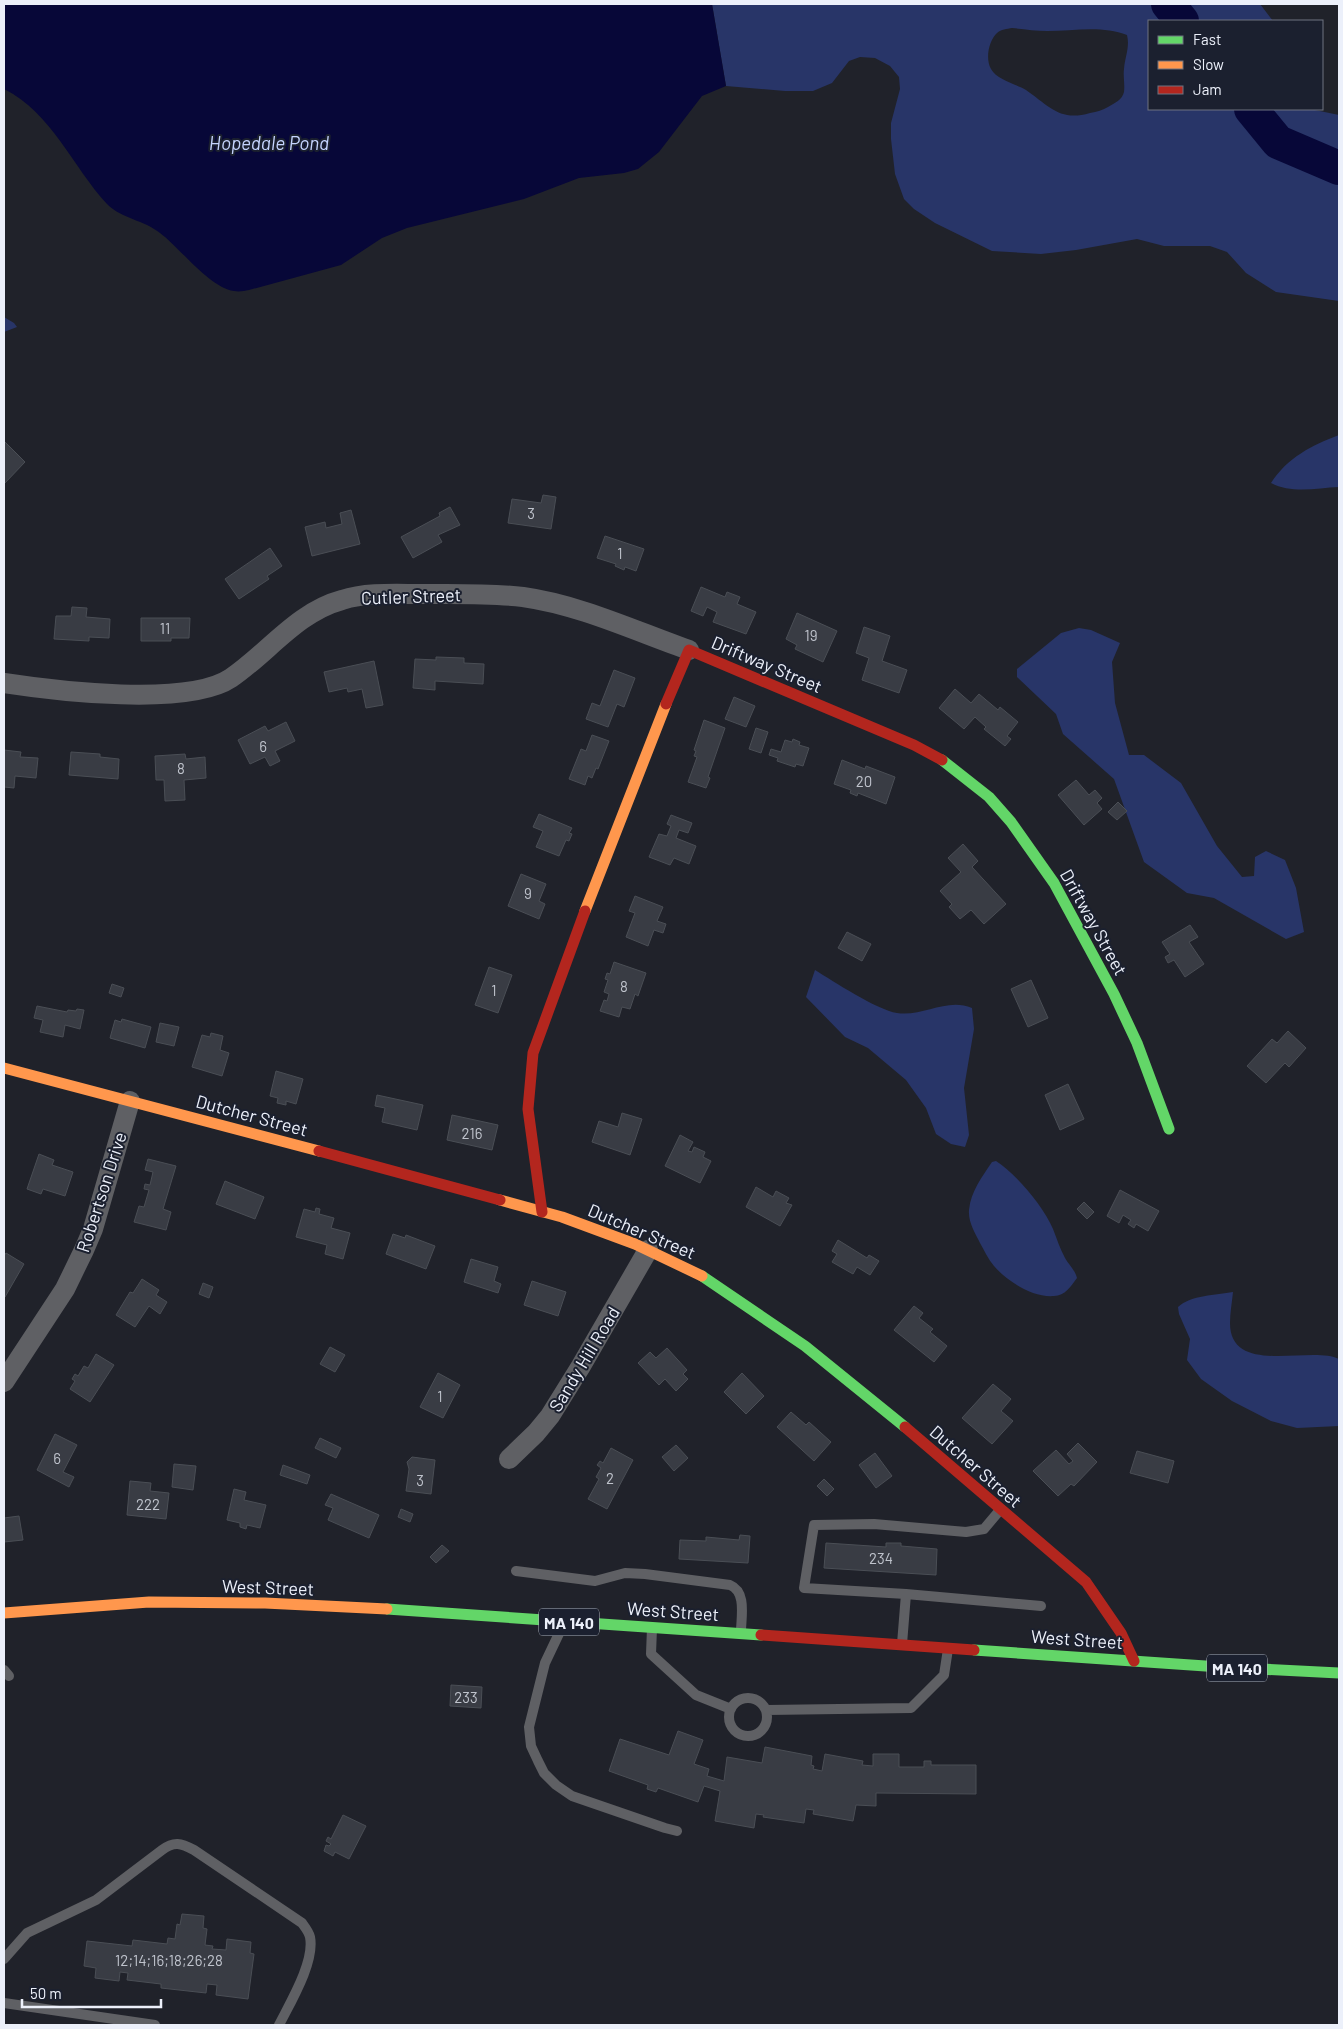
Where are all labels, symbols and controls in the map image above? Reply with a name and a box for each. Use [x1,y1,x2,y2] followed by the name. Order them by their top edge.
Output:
[1148,20,1323,110] legend
[1193,30,1221,48] text: Fast
[1193,55,1224,73] text: Slow
[1193,80,1222,98] text: Jam
[209,131,329,154] water label: Hopedale Pond
[527,504,535,522] house number: 3
[617,544,623,562] house number: 1
[361,583,461,609] street label: Cutler Street
[160,619,170,637] house number: 11
[804,626,818,644] house number: 19
[708,631,826,697] street label: Driftway Street
[259,737,267,755] house number: 6
[177,759,185,777] house number: 8
[856,772,872,790] house number: 20
[1056,865,1132,979] street label: Driftway Street
[524,884,532,902] house number: 9
[620,977,628,995] house number: 8
[491,981,497,999] house number: 1
[194,1090,310,1140] street label: Dutcher Street
[462,1124,482,1142] house number: 216
[71,1129,131,1255] street label: Robertson Drive
[585,1198,699,1264] street label: Dutcher Street
[544,1302,624,1416] street label: Sandy Hill Road
[437,1387,443,1405] house number: 1
[926,1420,1026,1512] street label: Dutcher Street
[53,1449,61,1467] house number: 6
[606,1469,614,1487] house number: 2
[416,1471,424,1489] house number: 3
[136,1495,160,1513] house number: 222
[869,1549,893,1567] house number: 234
[221,1574,315,1600] street label: West Street
[626,1597,720,1625] street label: West Street
[539,1608,599,1635] road number: MA 140
[1030,1625,1124,1653] street label: West Street
[1207,1655,1267,1682] road number: MA 140
[454,1688,478,1706] house number: 233
[115,1951,223,1969] house number: 12;14;16;18;26;28
[22,1976,161,2008] scale bar
[30,1984,62,2002] text: 50 m

